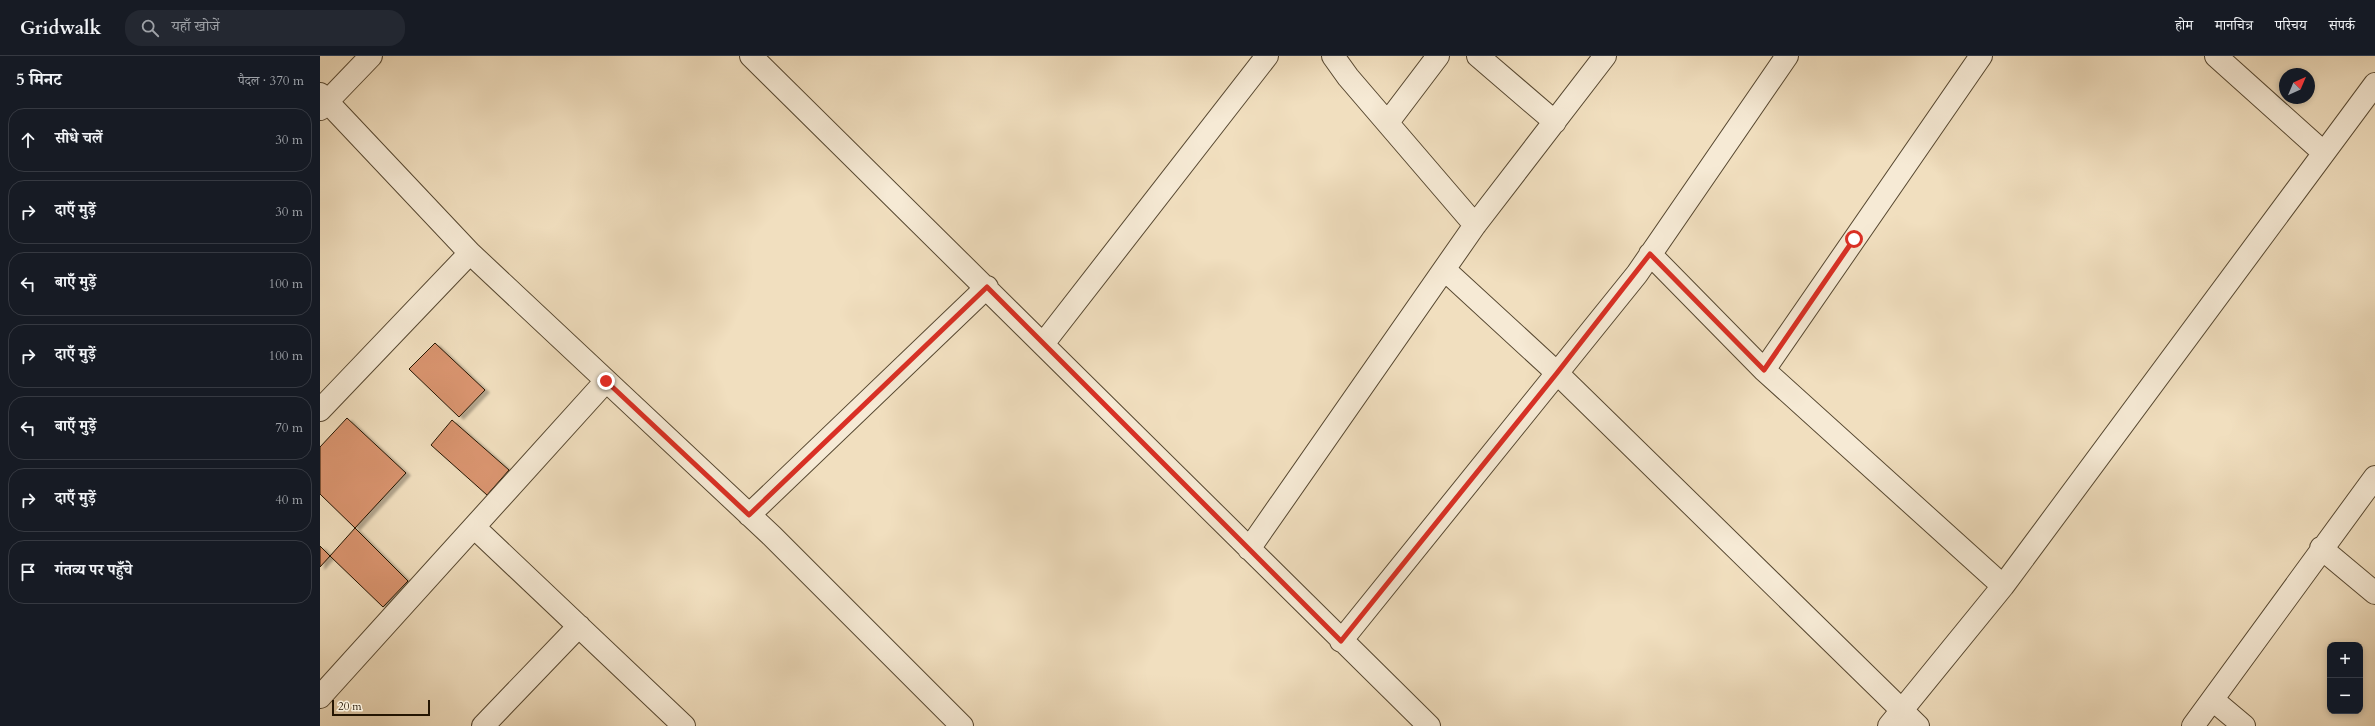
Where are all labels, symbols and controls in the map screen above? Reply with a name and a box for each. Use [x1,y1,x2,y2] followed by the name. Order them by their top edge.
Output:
[125,10,405,46] search box
[20,15,101,41] text: Gridwalk
[171,16,219,36] text: यहाँ खोजें
[2175,16,2193,35] text: होम
[2215,16,2253,35] text: मानचित्र
[2275,16,2307,35] text: परिचय
[2329,16,2355,35] text: संपर्क
[139,17,161,39] icon: search
[16,68,62,91] text: 5 मिनट
[2279,68,2315,104] north arrow
[238,72,304,90] text: पैदल · 370 m
[55,128,103,148] text: सीधे चलें
[17,129,39,151] icon: ahead
[275,131,303,149] text: 30 m
[55,200,96,220] text: दाएँ मुड़ें
[17,201,39,223] icon: right
[275,203,303,221] text: 30 m
[1845,230,1863,248] route start
[55,272,96,292] text: बाएँ मुड़ें
[17,273,39,295] icon: left
[269,275,303,293] text: 100 m
[55,344,96,364] text: दाएँ मुड़ें
[17,345,39,367] icon: right
[269,347,303,365] text: 100 m
[597,372,615,390] route end
[55,416,96,436] text: बाएँ मुड़ें
[17,417,39,439] icon: left
[275,419,303,437] text: 70 m
[55,488,96,508] text: दाएँ मुड़ें
[17,489,39,511] icon: right
[275,491,303,509] text: 40 m
[55,560,132,580] text: गंतव्य पर पहुँचे
[17,561,39,583] icon: arrive
[2327,642,2363,714] map controls
[2327,642,2363,678] button: +
[2327,678,2363,714] button: −
[332,698,430,717] scale bar
[338,699,362,714] text: 20 m

